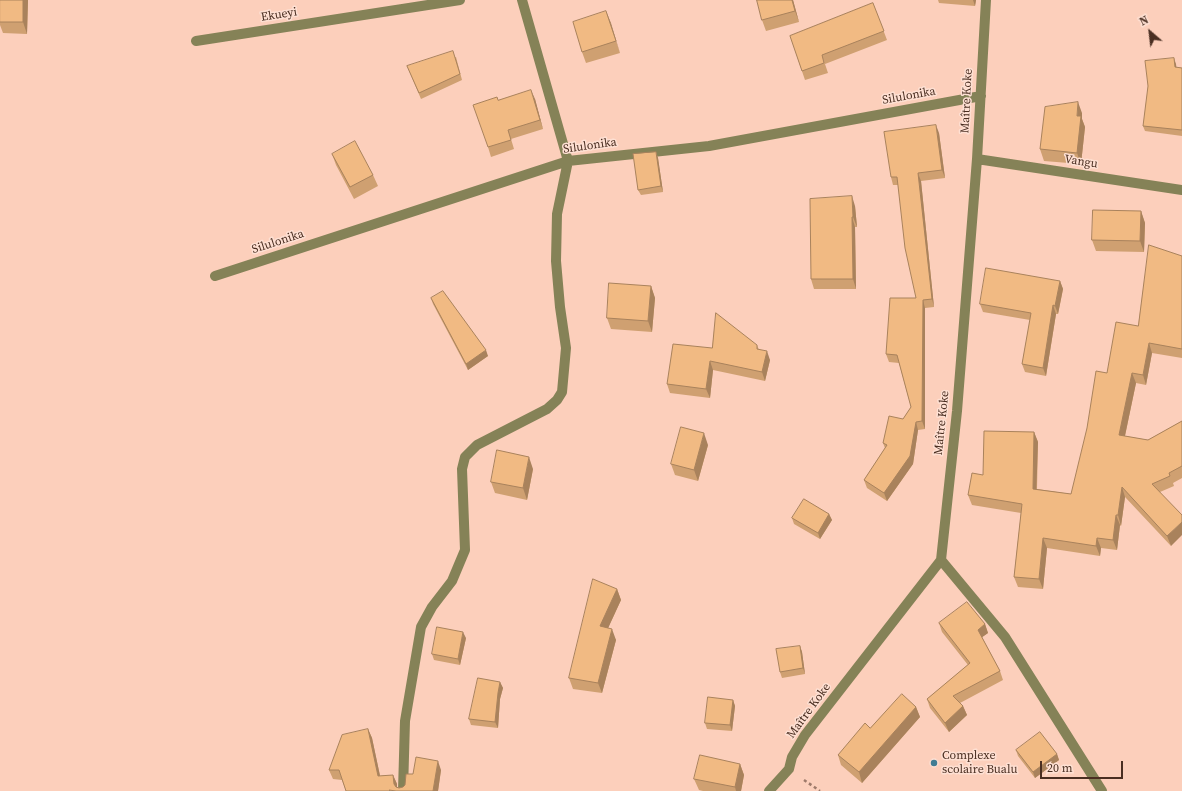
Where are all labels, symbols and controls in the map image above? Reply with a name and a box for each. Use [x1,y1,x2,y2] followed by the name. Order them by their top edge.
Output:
[260,5,298,25] street label: Ekueyi
[1130,12,1170,52] north arrow
[1137,12,1151,29] text: N
[958,68,976,134] street label: Maître Koke
[881,84,937,108] street label: Silulonika
[562,135,618,157] street label: Silulonika
[1063,152,1099,172] street label: Vangu
[250,227,306,257] street label: Silulonika
[931,390,953,456] street label: Maître Koke
[784,681,834,741] street label: Maître Koke
[942,749,1017,777] place label: Complexe scolaire Bualu
[1042,753,1125,779] scale bar
[929,758,939,768] marker: Complexe scolaire Bualu
[1047,760,1073,776] text: 20 m

